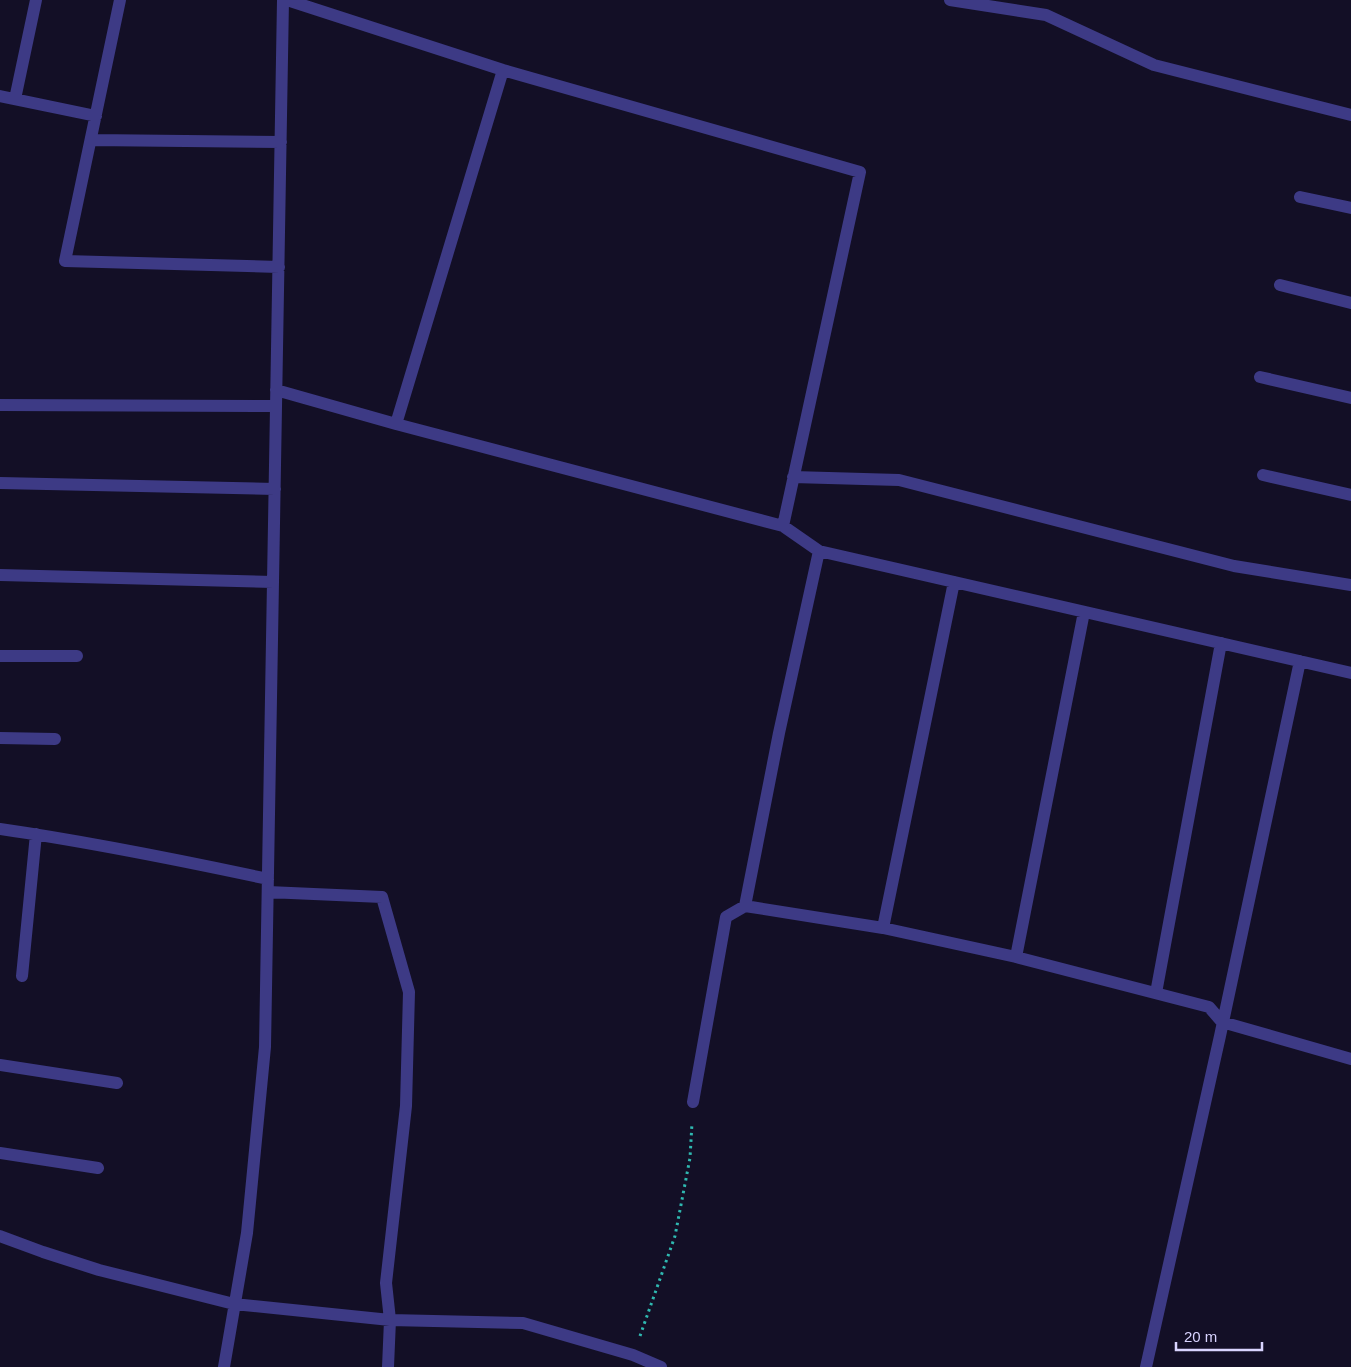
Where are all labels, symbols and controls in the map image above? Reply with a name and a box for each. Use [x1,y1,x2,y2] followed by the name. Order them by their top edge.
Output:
[1176,1320,1262,1352] scale bar
[1184,1328,1217,1345] text: 20 m

